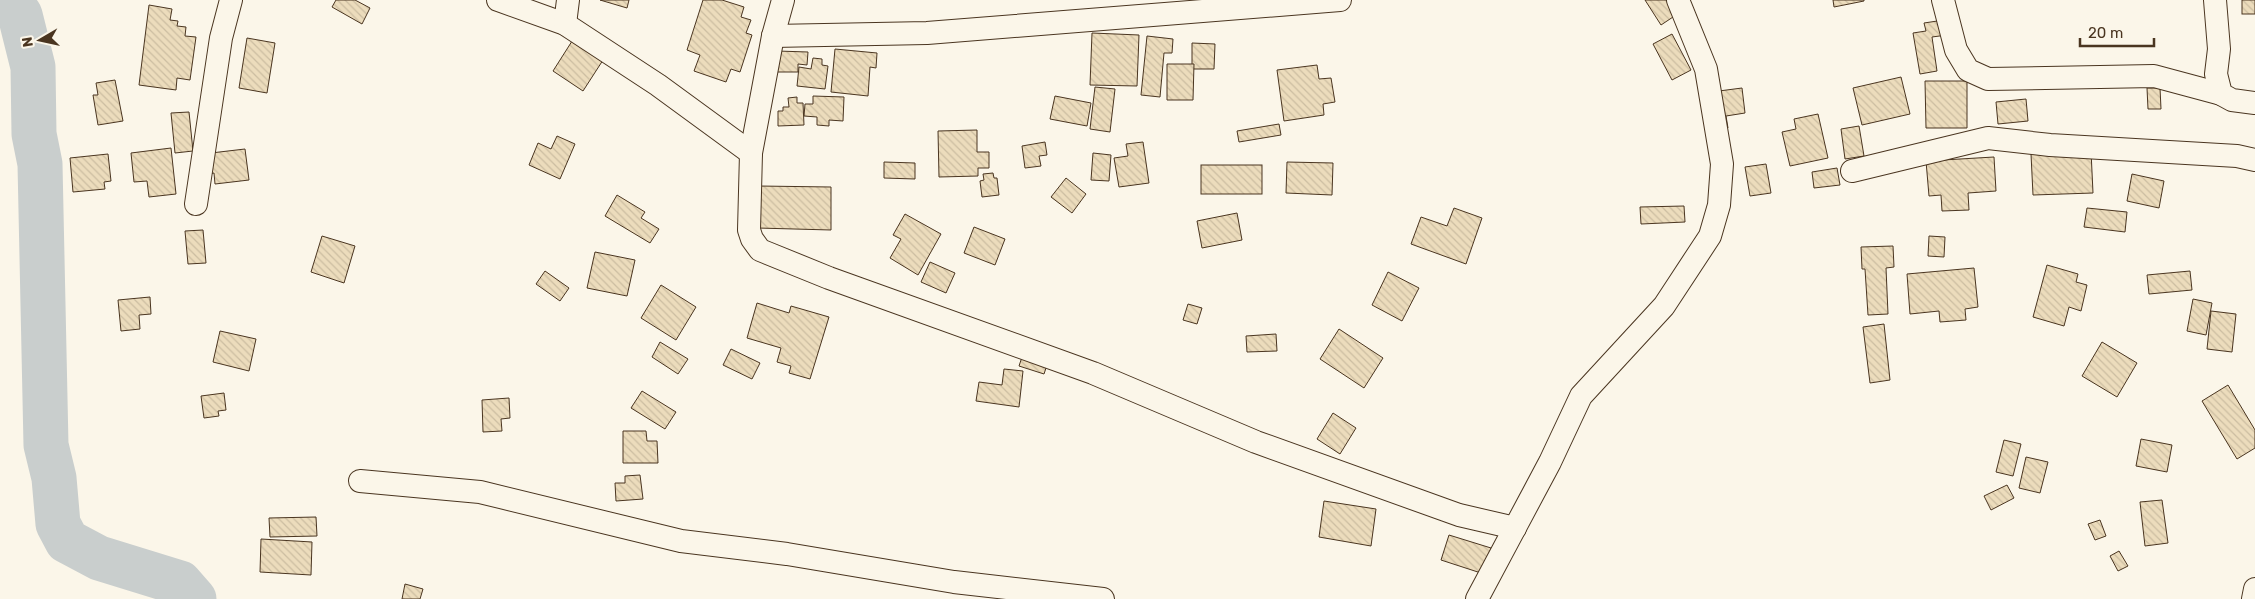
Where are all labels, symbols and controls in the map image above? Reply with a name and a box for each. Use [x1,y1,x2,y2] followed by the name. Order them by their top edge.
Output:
[15,15,65,65] north arrow
[2080,15,2154,47] scale bar
[2088,24,2123,42] text: 20 m
[18,36,37,48] text: N

